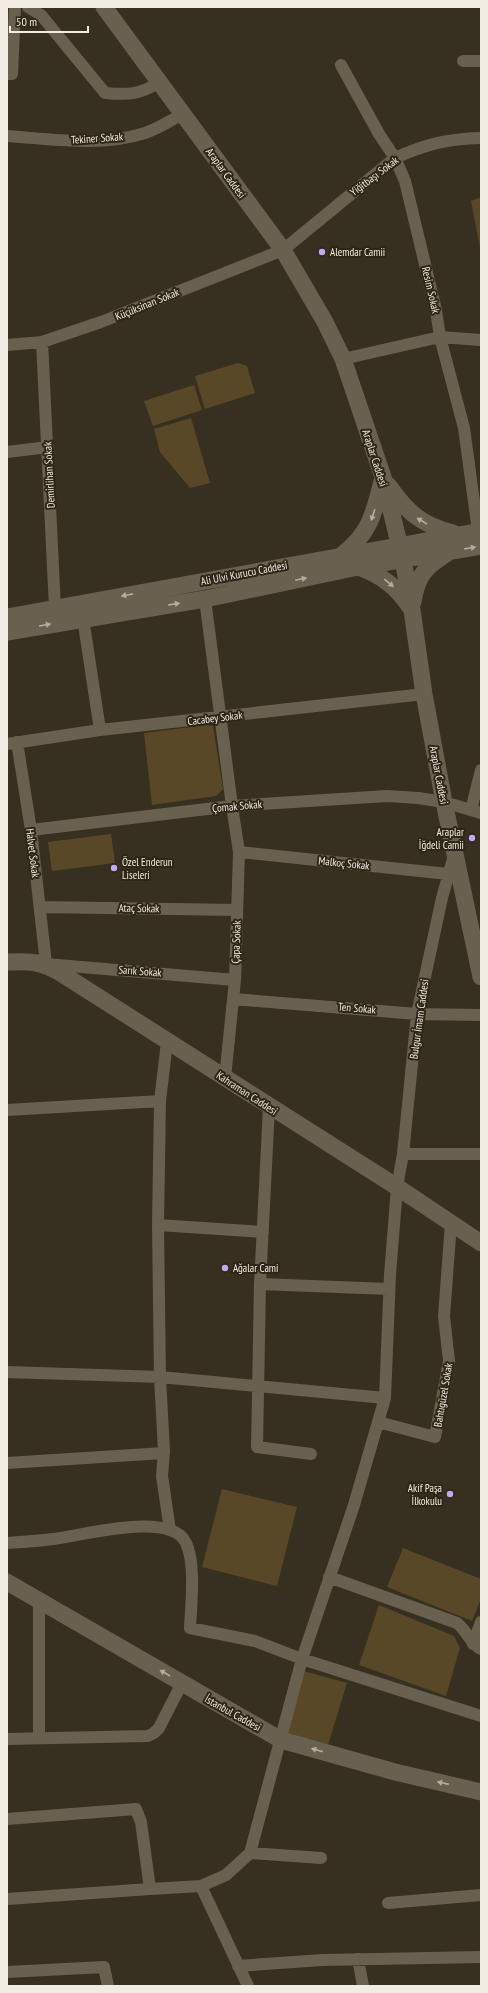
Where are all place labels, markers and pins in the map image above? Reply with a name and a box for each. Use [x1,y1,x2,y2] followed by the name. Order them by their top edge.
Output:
[330,245,385,259] place label: Alemdar Camii
[317,247,327,257] marker: Alemdar Camii
[419,825,464,852] place label: Araplar İğdeli Camii
[467,833,477,843] marker: Araplar İğdeli Camii
[122,855,173,882] place label: Özel Enderun Liseleri
[109,863,119,873] marker: Özel Enderun Liseleri
[233,1261,278,1275] place label: Ağalar Cami
[220,1263,230,1273] marker: Ağalar Cami
[408,1481,442,1508] place label: Akif Paşa İlkokulu
[445,1489,455,1499] marker: Akif Paşa İlkokulu

